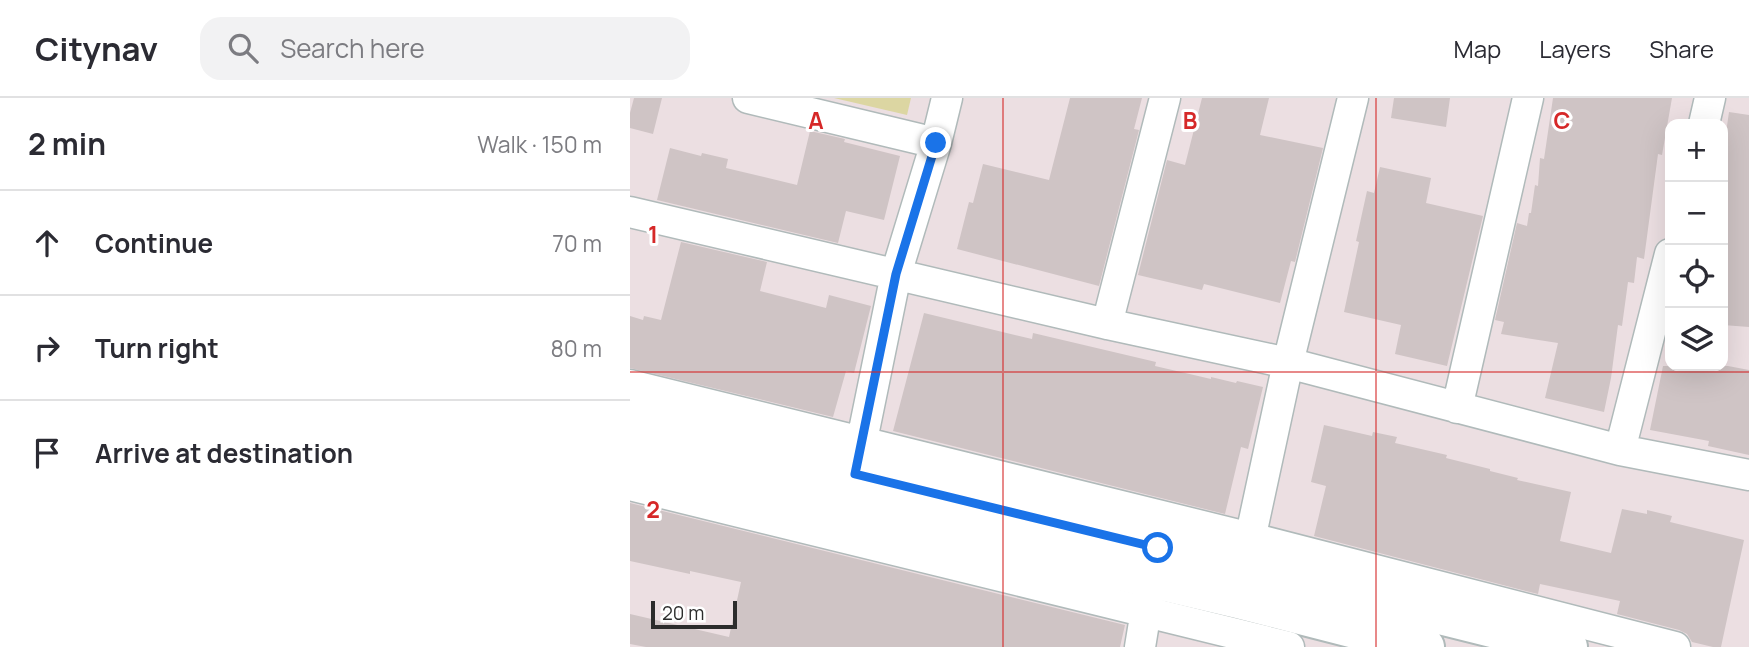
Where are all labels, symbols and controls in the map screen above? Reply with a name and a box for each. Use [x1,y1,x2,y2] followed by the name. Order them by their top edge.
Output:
[200,17,690,80] search box
[35,26,158,71] text: Citynav
[224,29,262,67] icon: search
[280,30,425,66] text: Search here
[1454,32,1501,65] text: Map
[1539,32,1611,65] text: Layers
[1649,32,1714,65] text: Share
[808,104,824,136] text: A
[1183,104,1197,136] text: B
[1554,104,1571,136] text: C
[1665,119,1728,371] map controls
[1665,119,1728,182] button: +
[28,123,106,164] text: 2 min
[920,127,951,158] route end
[477,128,602,160] text: Walk · 150 m
[1665,182,1728,245] button: −
[648,218,658,250] text: 1
[28,224,66,262] icon: ahead
[95,225,213,261] text: Continue
[552,227,602,259] text: 70 m
[1665,245,1728,308] button: locate
[1665,308,1728,371] button: layers
[28,329,66,367] icon: right
[95,330,219,366] text: Turn right
[551,332,602,364] text: 80 m
[28,434,66,472] icon: arrive
[95,435,353,471] text: Arrive at destination
[646,493,660,525] text: 2
[1142,532,1173,563] route start
[651,598,737,630] scale bar
[662,600,704,626] text: 20 m

